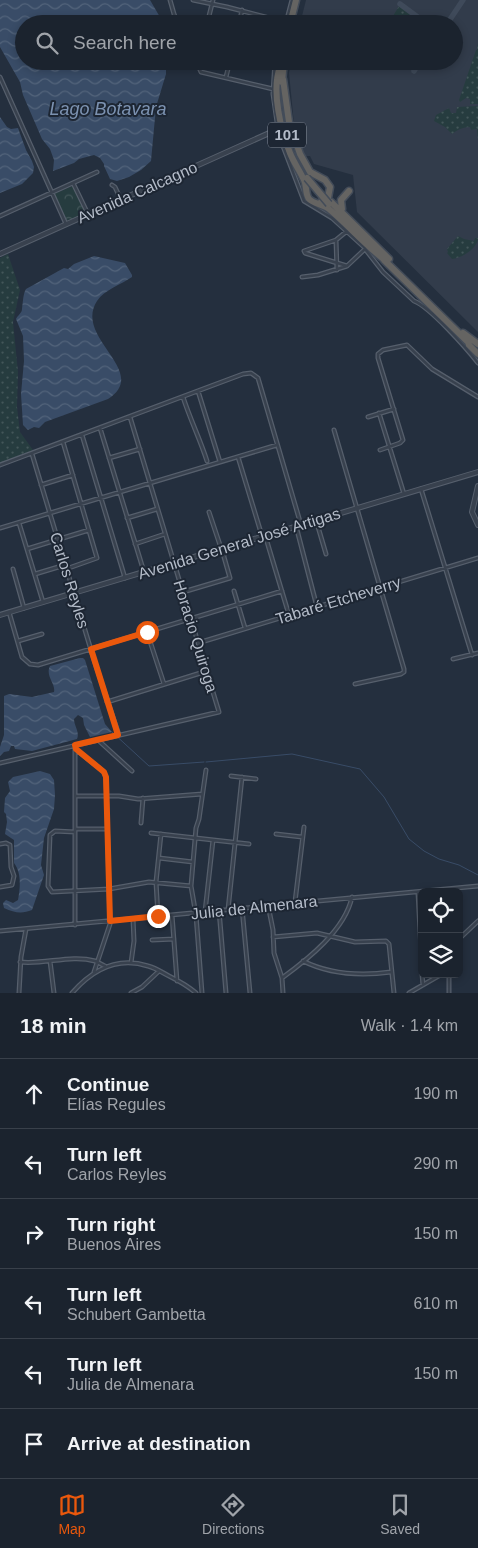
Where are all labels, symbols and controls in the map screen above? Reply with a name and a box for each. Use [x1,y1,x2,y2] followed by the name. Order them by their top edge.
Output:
[15,15,463,70] search box
[33,29,61,57] icon: search
[73,32,177,53] text: Search here
[49,99,167,119] water label: Lago Botavara
[268,122,306,148] road number: 101
[75,158,200,227] street label: Avenida Calcagno
[136,505,342,582] street label: Avenida General José Artigas
[47,530,92,630] street label: Carlos Reyles
[274,573,403,628] street label: Tabaré Etcheverry
[170,578,221,694] street label: Horacio Quiroga
[136,621,159,644] route start
[418,888,463,978] map controls
[418,888,463,933] button: locate
[190,892,318,923] street label: Julia de Almenara
[147,905,170,928] route end
[418,933,463,978] button: layers
[20,1014,87,1037] text: 18 min
[361,1017,458,1034] text: Walk · 1.4 km
[67,1074,149,1095] text: Continue
[20,1080,48,1108] icon: ahead
[414,1085,458,1102] text: 190 m
[67,1096,166,1113] text: Elías Regules
[67,1144,142,1165] text: Turn left
[20,1150,48,1178] icon: left
[414,1155,458,1172] text: 290 m
[67,1166,167,1183] text: Carlos Reyles
[67,1214,155,1235] text: Turn right
[20,1220,48,1248] icon: right
[414,1225,458,1242] text: 150 m
[67,1236,161,1253] text: Buenos Aires
[67,1284,142,1305] text: Turn left
[20,1290,48,1318] icon: left
[414,1295,458,1312] text: 610 m
[67,1306,206,1323] text: Schubert Gambetta
[67,1354,142,1375] text: Turn left
[20,1360,48,1388] icon: left
[414,1365,458,1382] text: 150 m
[67,1376,194,1393] text: Julia de Almenara
[20,1430,48,1458] icon: arrive
[67,1433,251,1454] text: Arrive at destination
[58,1491,86,1537] tab: Map
[202,1491,264,1537] tab: Directions
[380,1491,420,1537] tab: Saved

